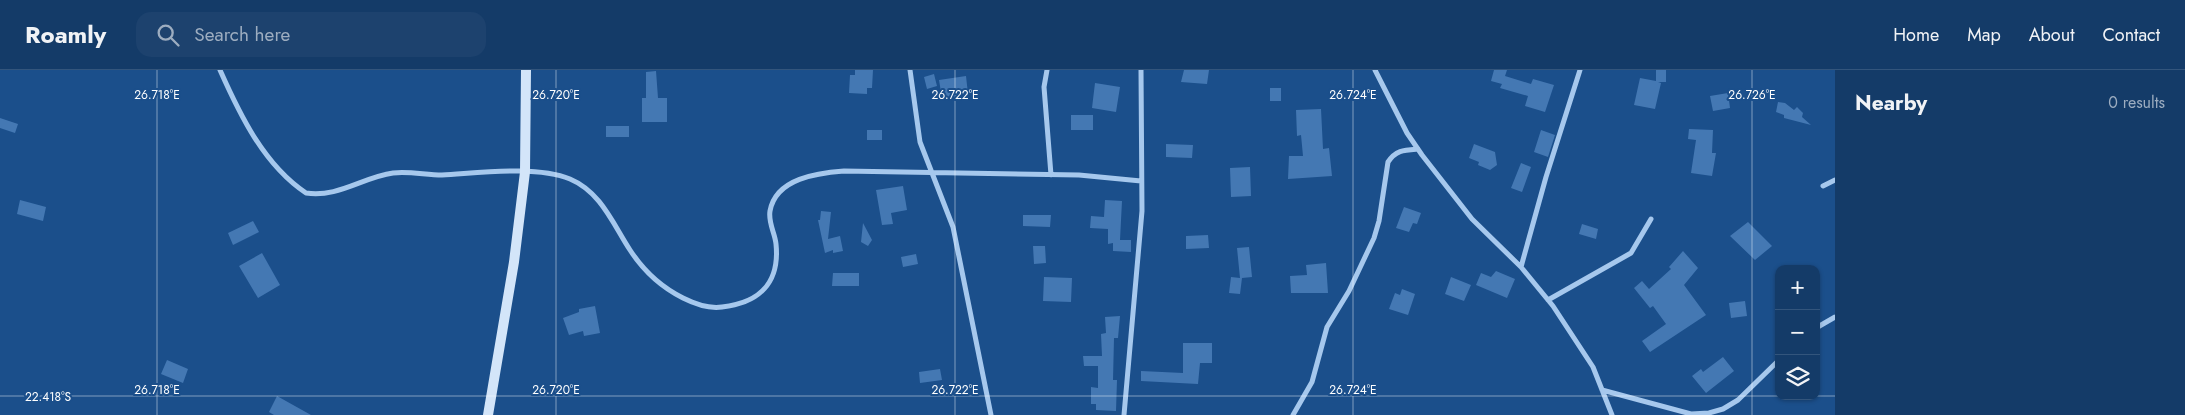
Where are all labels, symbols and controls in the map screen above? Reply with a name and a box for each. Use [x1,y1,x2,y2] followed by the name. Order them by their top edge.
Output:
[136,12,486,57] search box
[25,17,106,52] text: Roamly
[154,21,182,49] icon: search
[194,21,290,48] text: Search here
[1893,22,1939,48] text: Home
[1967,22,2001,48] text: Map
[2029,22,2074,48] text: About
[2102,22,2160,48] text: Contact
[134,86,180,104] text: 26.718°E
[532,86,580,104] text: 26.720°E
[931,86,979,104] text: 26.722°E
[1329,86,1377,104] text: 26.724°E
[1728,86,1776,104] text: 26.726°E
[1855,88,1927,118] text: Nearby
[2108,91,2165,114] text: 0 results
[1775,265,1820,400] map controls
[1775,265,1820,310] button: +
[1775,310,1820,355] button: −
[1775,355,1820,400] button: layers
[134,381,180,399] text: 26.718°E
[532,381,580,399] text: 26.720°E
[931,381,979,399] text: 26.722°E
[1329,381,1377,399] text: 26.724°E
[25,388,71,406] text: 22.418°S

